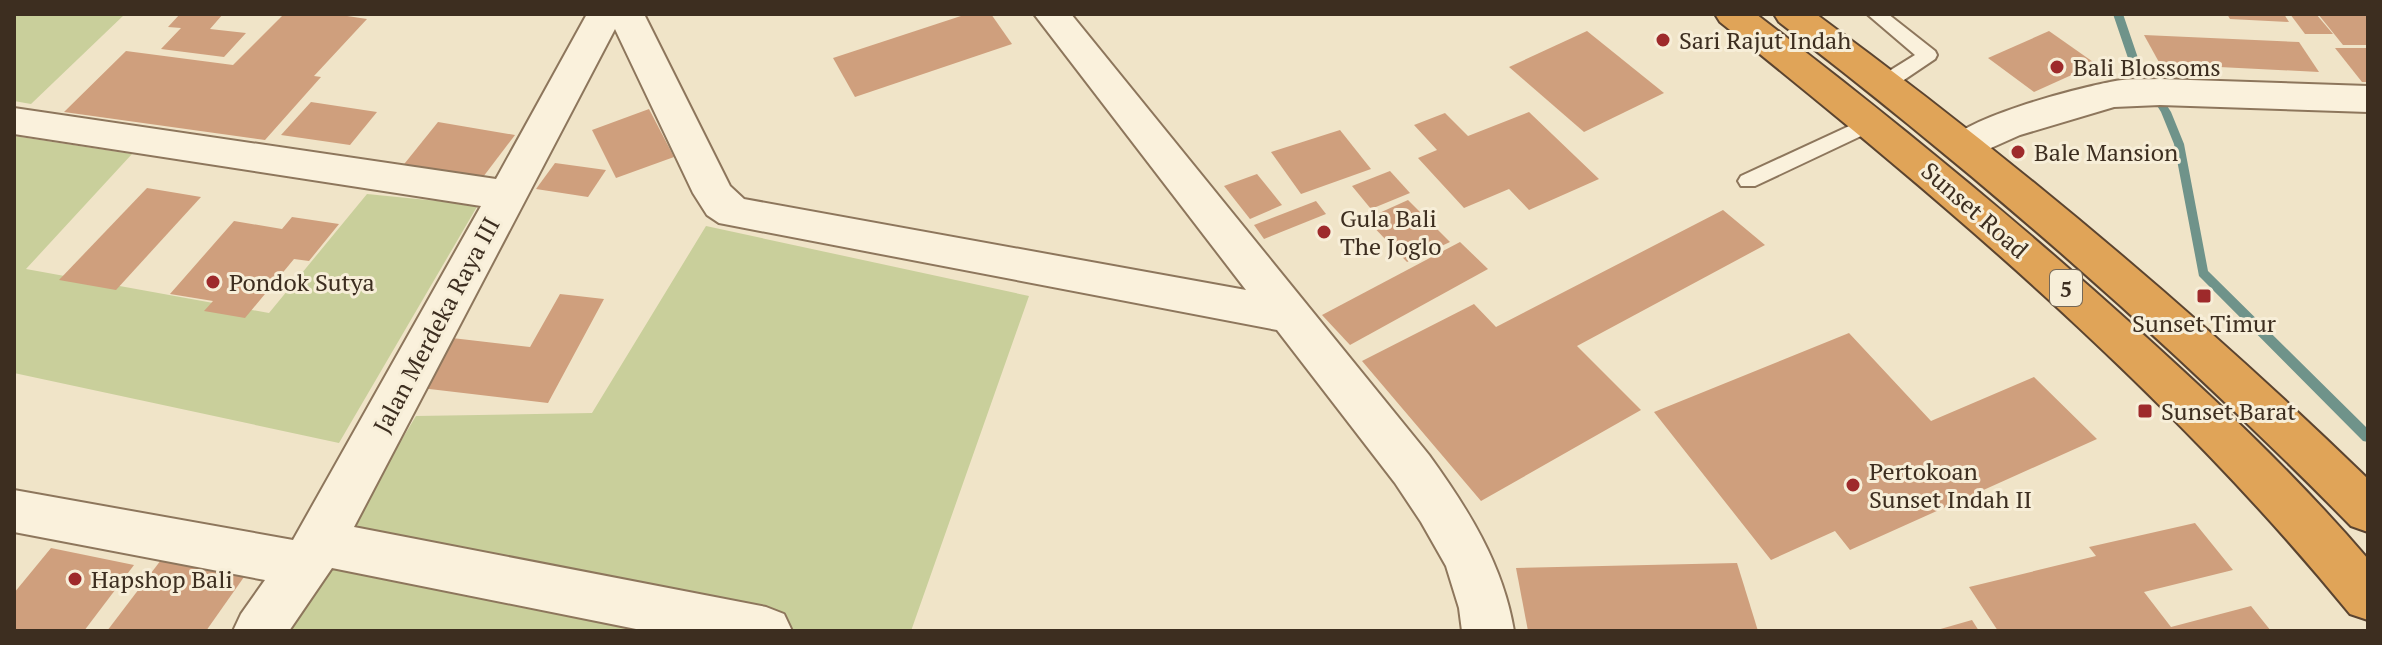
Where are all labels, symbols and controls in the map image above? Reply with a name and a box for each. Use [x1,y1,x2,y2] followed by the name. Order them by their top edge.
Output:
[1679,24,1851,56] place label: Sari Rajut Indah
[1654,31,1672,49] marker: Sari Rajut Indah
[2073,51,2221,83] place label: Bali Blossoms
[2048,58,2066,76] marker: Bali Blossoms
[2034,136,2178,168] place label: Bale Mansion
[2009,143,2027,161] marker: Bale Mansion
[1915,155,2035,265] street label: Sunset Road
[1340,202,1441,262] place label: Gula Bali The Joglo
[365,211,507,439] street label: Jalan Merdeka Raya III
[1315,223,1333,241] marker: Gula Bali The Joglo
[229,266,375,298] place label: Pondok Sutya
[2050,270,2082,306] road number: 5
[204,273,222,291] marker: Pondok Sutya
[2195,287,2213,305] marker: Sunset Timur
[2132,307,2277,339] place label: Sunset Timur
[2161,395,2296,427] place label: Sunset Barat
[2136,402,2154,420] marker: Sunset Barat
[1869,455,2032,515] place label: Pertokoan Sunset Indah II
[1844,476,1862,494] marker: Pertokoan Sunset Indah II
[91,563,233,595] place label: Hapshop Bali
[66,570,84,588] marker: Hapshop Bali

